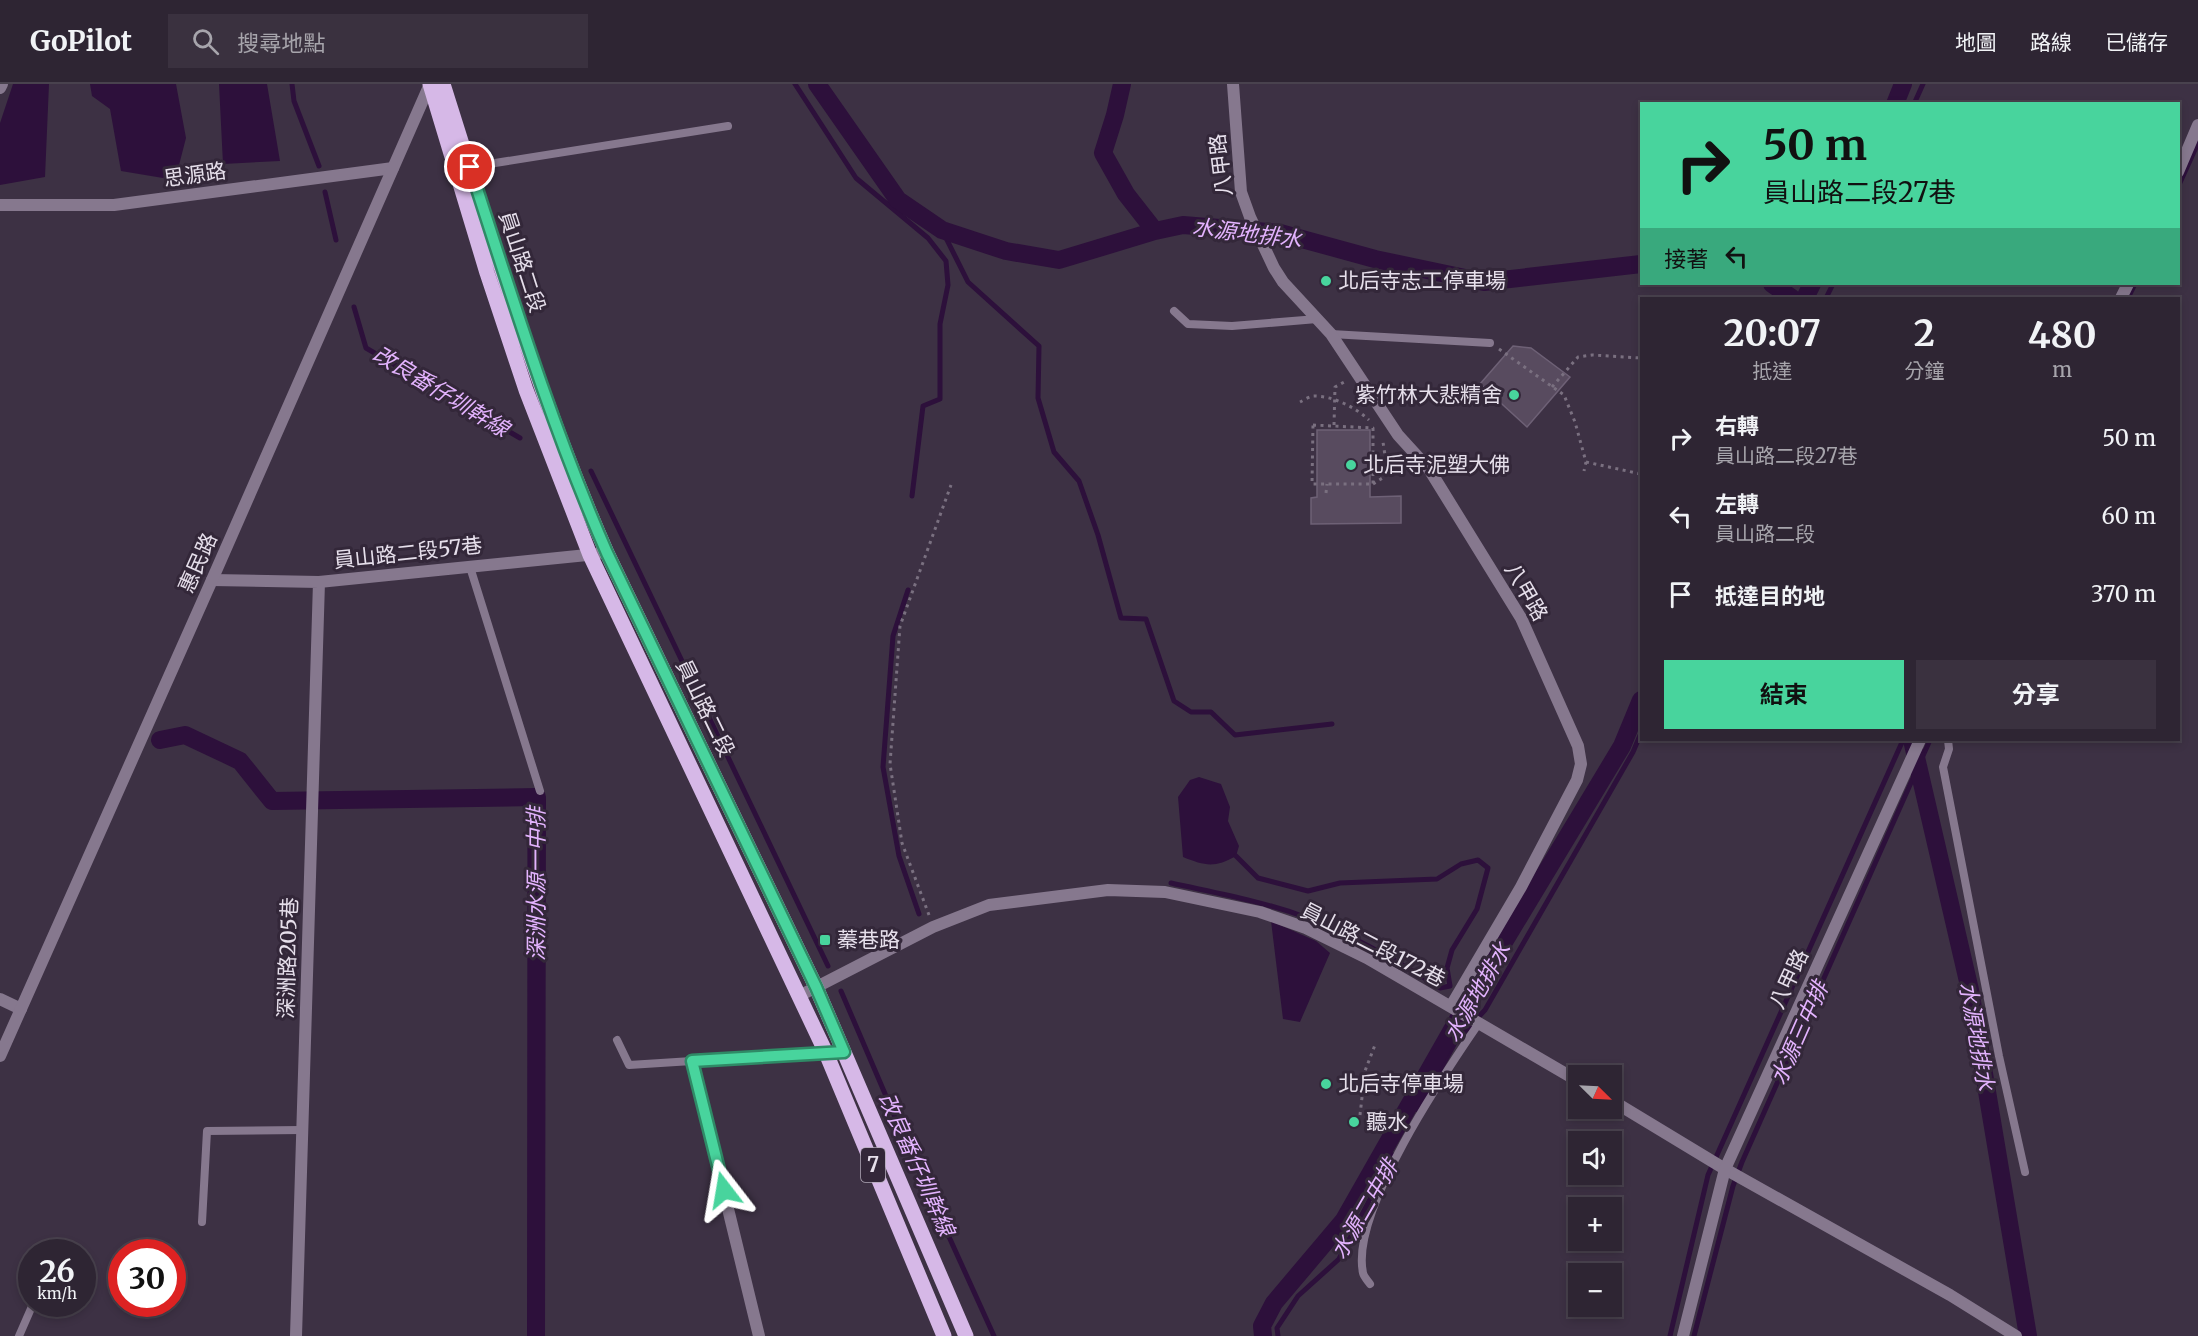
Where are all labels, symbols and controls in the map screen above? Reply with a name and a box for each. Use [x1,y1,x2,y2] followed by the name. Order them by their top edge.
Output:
[168,14,588,68] search box
[30,23,132,59] text: GoPilot
[189,25,222,58] icon: search
[237,29,325,57] text: 搜尋地點
[1955,29,1997,56] text: 地圖
[2030,29,2072,56] text: 路線
[2105,29,2168,56] text: 已儲存
[1763,119,1867,171] text: 50 m
[1664,126,1742,204] icon: right
[1203,132,1238,198] street label: 八甲路
[444,141,495,192] pin
[453,150,486,183] icon: arrive
[162,157,228,192] street label: 思源路
[1763,175,1956,209] text: 員山路二段27巷
[493,208,552,316] street label: 員山路二段
[1191,212,1304,254] water label: 水源地排水
[1720,240,1753,273] icon: left
[1664,245,1708,273] text: 接著
[1338,267,1506,294] place label: 北后寺志工停車場
[1319,274,1333,288] marker: 北后寺志工停車場
[1723,311,1821,356] text: 20:07
[1914,311,1935,356] text: 2
[2028,313,2097,358] text: 480
[368,339,517,444] water label: 改良番仔圳幹線
[2052,357,2072,382] text: m
[1752,358,1792,383] text: 抵達
[1904,358,1944,383] text: 分鐘
[1355,381,1502,408] place label: 紫竹林大悲精舍
[1507,388,1521,402] marker: 紫竹林大悲精舍
[1715,412,1759,440] text: 右轉
[1664,422,1697,455] icon: right
[2102,424,2156,452] text: 50 m
[1715,443,1858,468] text: 員山路二段27巷
[1363,451,1510,478] place label: 北后寺泥塑大佛
[1344,458,1358,472] marker: 北后寺泥塑大佛
[1715,490,1759,518] text: 左轉
[1664,500,1697,533] icon: left
[2102,502,2156,530] text: 60 m
[1715,521,1815,546] text: 員山路二段
[172,529,223,597] street label: 惠民路
[332,531,484,574] street label: 員山路二段57巷
[1499,558,1554,626] street label: 八甲路
[1664,578,1697,611] icon: arrive
[2091,580,2156,608] text: 370 m
[1715,582,1825,610] text: 抵達目的地
[670,655,741,761] street label: 員山路二段
[1664,660,1904,729] button: 結束
[1916,660,2156,729] button: 分享
[522,804,550,961] water label: 深洲水源一中排
[272,897,303,1019] street label: 深洲路205巷
[1297,897,1450,993] street label: 員山路二段172巷
[837,926,900,953] place label: 蓁巷路
[818,933,832,947] marker: 蓁巷路
[1437,937,1517,1047] water label: 水源地排水
[1763,945,1814,1013] street label: 八甲路
[1764,974,1835,1089] water label: 水源三中排
[1954,979,2001,1094] water label: 水源地排水
[1568,1065,1622,1119] north arrow
[1568,1065,1622,1317] map controls
[1338,1070,1464,1097] place label: 北后寺停車場
[1319,1077,1333,1091] marker: 北后寺停車場
[873,1088,962,1243] water label: 改良番仔圳幹線
[1366,1108,1408,1135] place label: 聽水
[1347,1115,1361,1129] marker: 聽水
[1568,1131,1622,1185] button: sound
[861,1148,885,1182] road number: 7
[1324,1152,1405,1264] water label: 水源二中排
[692,1158,756,1222] position arrow
[1568,1197,1622,1251] button: +
[108,1239,186,1317] speed limit sign: 30
[39,1252,75,1290] text: 26
[1568,1263,1622,1317] button: −
[37,1284,77,1303] text: km/h

